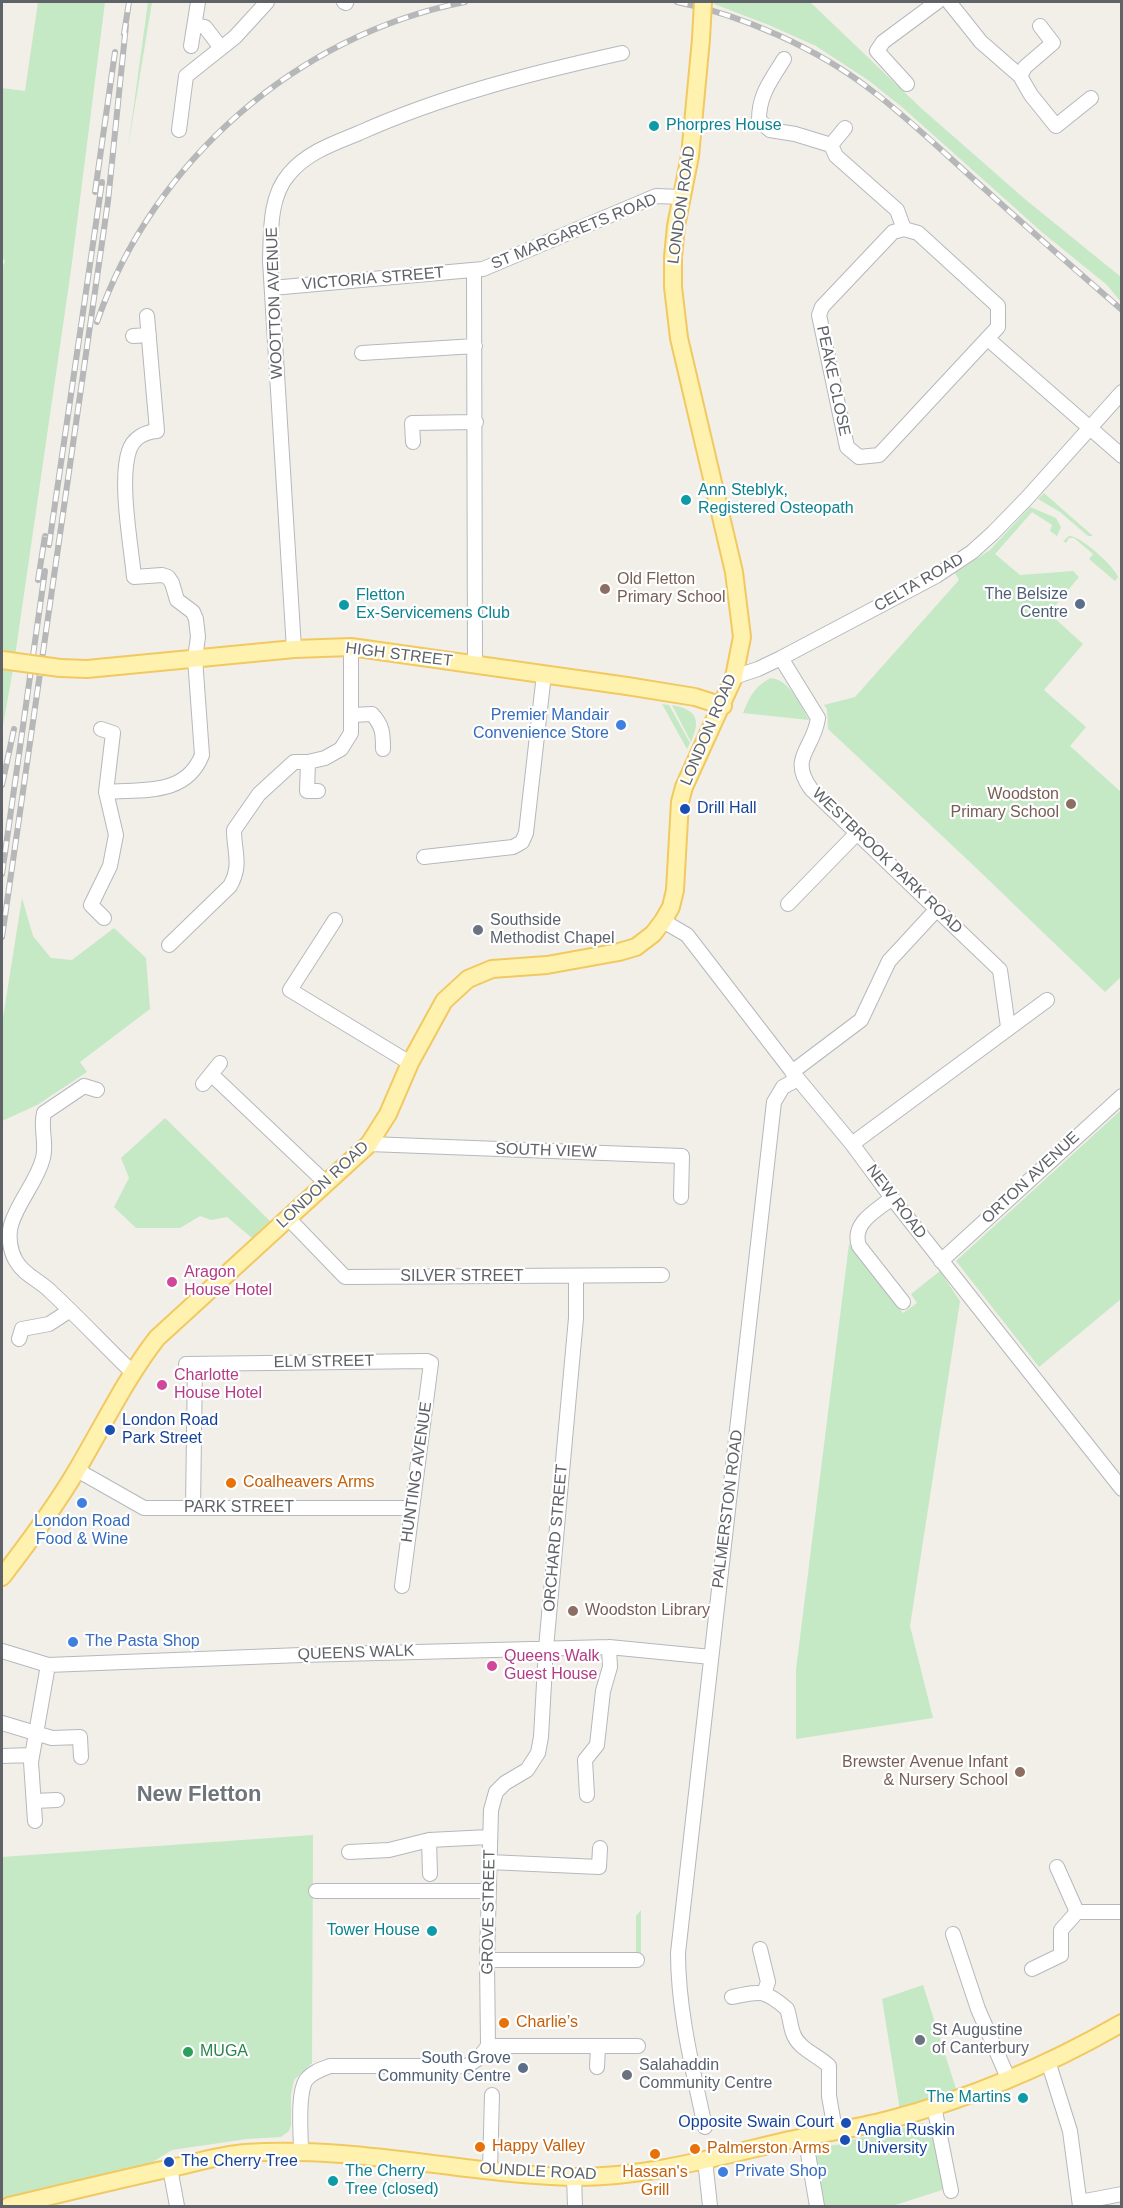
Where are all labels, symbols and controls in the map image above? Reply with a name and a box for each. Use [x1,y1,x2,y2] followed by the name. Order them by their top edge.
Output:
[666,116,782,136] place label: Phorpres House
[647,119,661,133] marker: Phorpres House
[664,145,700,265] street label: LONDON ROAD
[488,190,660,274] street label: ST MARGARETS ROAD
[263,227,287,379] street label: WOOTTON AVENUE
[301,263,445,295] street label: VICTORIA STREET
[812,324,854,438] street label: PEAKE CLOSE
[698,481,854,519] place label: Ann Steblyk, Registered Osteopath
[679,493,693,507] marker: Ann Steblyk, Registered Osteopath
[871,550,967,616] street label: CELTA ROAD
[617,570,725,608] place label: Old Fletton Primary School
[598,582,612,596] marker: Old Fletton Primary School
[984,585,1068,623] place label: The Belsize Centre
[356,586,510,624] place label: Fletton Ex-Servicemens Club
[1073,597,1087,611] marker: The Belsize Centre
[337,598,351,612] marker: Fletton Ex-Servicemens Club
[344,639,454,671] street label: HIGH STREET
[677,671,741,789] street label: LONDON ROAD
[473,706,609,744] place label: Premier Mandair Convenience Store
[614,718,628,732] marker: Premier Mandair Convenience Store
[808,784,966,938] street label: WESTBROOK PARK ROAD
[951,785,1059,823] place label: Woodston Primary School
[1064,797,1078,811] marker: Woodston Primary School
[697,799,757,819] place label: Drill Hall
[678,802,692,816] marker: Drill Hall
[490,911,615,949] place label: Southside Methodist Chapel
[471,923,485,937] marker: Southside Methodist Chapel
[978,1128,1084,1228] street label: ORTON AVENUE
[273,1137,373,1233] street label: LONDON ROAD
[495,1140,597,1162] street label: SOUTH VIEW
[862,1161,930,1243] street label: NEW ROAD
[184,1263,272,1301] place label: Aragon House Hotel
[400,1267,524,1287] street label: SILVER STREET
[165,1275,179,1289] marker: Aragon House Hotel
[274,1352,374,1372] street label: ELM STREET
[174,1366,262,1404] place label: Charlotte House Hotel
[155,1378,169,1392] marker: Charlotte House Hotel
[398,1400,436,1544] street label: HUNTING AVENUE
[122,1411,218,1449] place label: London Road Park Street
[103,1423,117,1437] marker: London Road Park Street
[709,1429,747,1589] street label: PALMERSTON ROAD
[540,1463,572,1613] street label: ORCHARD STREET
[243,1473,375,1493] place label: Coalheavers Arms
[224,1476,238,1490] marker: Coalheavers Arms
[75,1496,89,1510] marker: London Road Food & Wine
[184,1498,294,1518] street label: PARK STREET
[34,1512,130,1550] place label: London Road Food & Wine
[585,1601,710,1621] place label: Woodston Library
[566,1604,580,1618] marker: Woodston Library
[85,1632,200,1652] place label: The Pasta Shop
[66,1635,80,1649] marker: The Pasta Shop
[297,1641,415,1665] street label: QUEENS WALK
[504,1647,599,1685] place label: Queens Walk Guest House
[485,1659,499,1673] marker: Queens Walk Guest House
[842,1753,1008,1791] place label: Brewster Avenue Infant & Nursery School
[1013,1765,1027,1779] marker: Brewster Avenue Infant & Nursery School
[137,1782,261,1808] district label: New Fletton
[478,1849,500,1975] street label: GROVE STREET
[327,1921,420,1941] place label: Tower House
[425,1924,439,1938] marker: Tower House
[516,2013,578,2033] place label: Charlie’s
[497,2016,511,2030] marker: Charlie’s
[932,2021,1029,2059] place label: St Augustine of Canterbury
[913,2033,927,2047] marker: St Augustine of Canterbury
[200,2042,248,2062] place label: MUGA
[181,2045,195,2059] marker: MUGA
[378,2049,511,2087] place label: South Grove Community Centre
[639,2056,772,2094] place label: Salahaddin Community Centre
[516,2061,530,2075] marker: South Grove Community Centre
[620,2068,634,2082] marker: Salahaddin Community Centre
[927,2088,1011,2108] place label: The Martins
[1016,2091,1030,2105] marker: The Martins
[678,2113,834,2133] place label: Opposite Swain Court
[839,2116,853,2130] marker: Opposite Swain Court
[857,2121,955,2159] place label: Anglia Ruskin University
[838,2133,852,2147] marker: Anglia Ruskin University
[492,2137,585,2157] place label: Happy Valley
[707,2139,830,2159] place label: Palmerston Arms
[473,2140,487,2154] marker: Happy Valley
[688,2142,702,2156] marker: Palmerston Arms
[648,2147,662,2161] marker: Hassan's Grill
[181,2152,298,2172] place label: The Cherry Tree
[162,2155,176,2169] marker: The Cherry Tree
[479,2159,597,2185] street label: OUNDLE ROAD
[345,2162,439,2200] place label: The Cherry Tree (closed)
[735,2162,827,2182] place label: Private Shop
[622,2163,688,2201] place label: Hassan's Grill
[716,2165,730,2179] marker: Private Shop
[326,2174,340,2188] marker: The Cherry Tree (closed)

